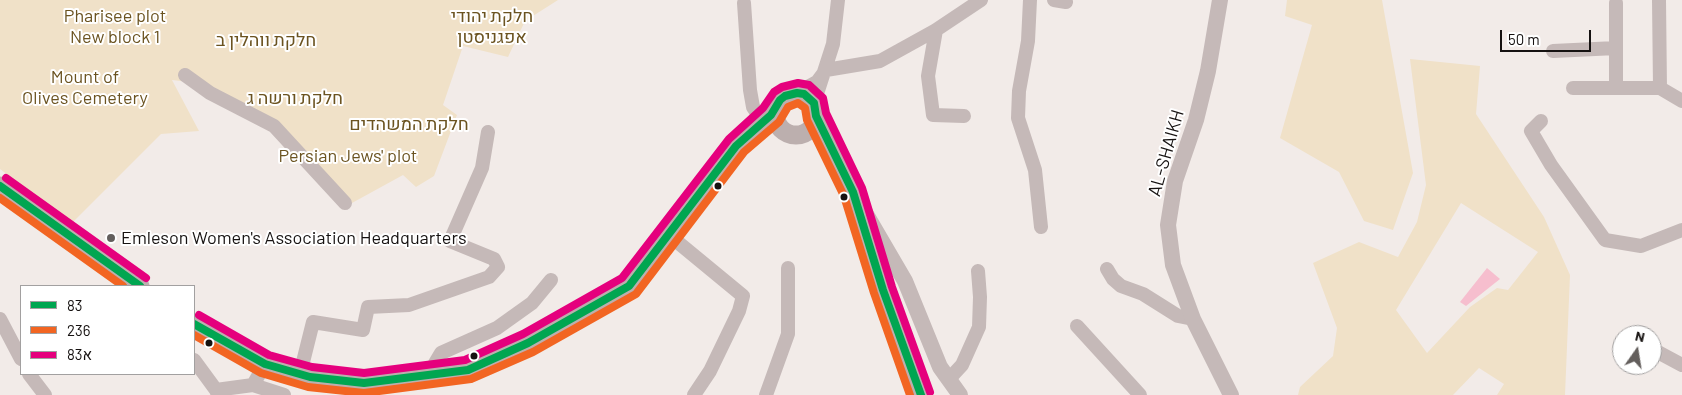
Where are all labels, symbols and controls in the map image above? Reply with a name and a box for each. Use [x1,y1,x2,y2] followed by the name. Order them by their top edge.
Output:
[64,5,166,48] park label: Pharisee plot New block 1
[451,5,533,48] park label: חלקת יהודי אפגניסטן
[1502,20,1593,52] scale bar
[216,29,316,51] park label: חלקת ווהלין ב
[1508,30,1540,48] text: 50 m
[22,66,148,108] park label: Mount of Olives Cemetery
[247,87,343,109] park label: חלקת ורשה ג
[1143,107,1189,199] street label: AL-SHAIKH
[349,113,469,135] park label: חלקת המשהדים
[279,145,417,167] park label: Persian Jews' plot
[713,181,723,191] unlabelled marker
[839,192,849,202] unlabelled marker
[121,227,467,249] place label: Emleson Women's Association Headquarters
[105,232,117,244] marker: Emleson Women's Association Headquarters
[20,285,195,375] legend
[67,296,83,314] text: 83
[67,321,90,339] text: 236
[1612,325,1662,375] north arrow
[1634,327,1647,345] text: N
[204,338,214,348] unlabelled marker
[67,345,92,363] text: 83א
[469,351,479,361] unlabelled marker

